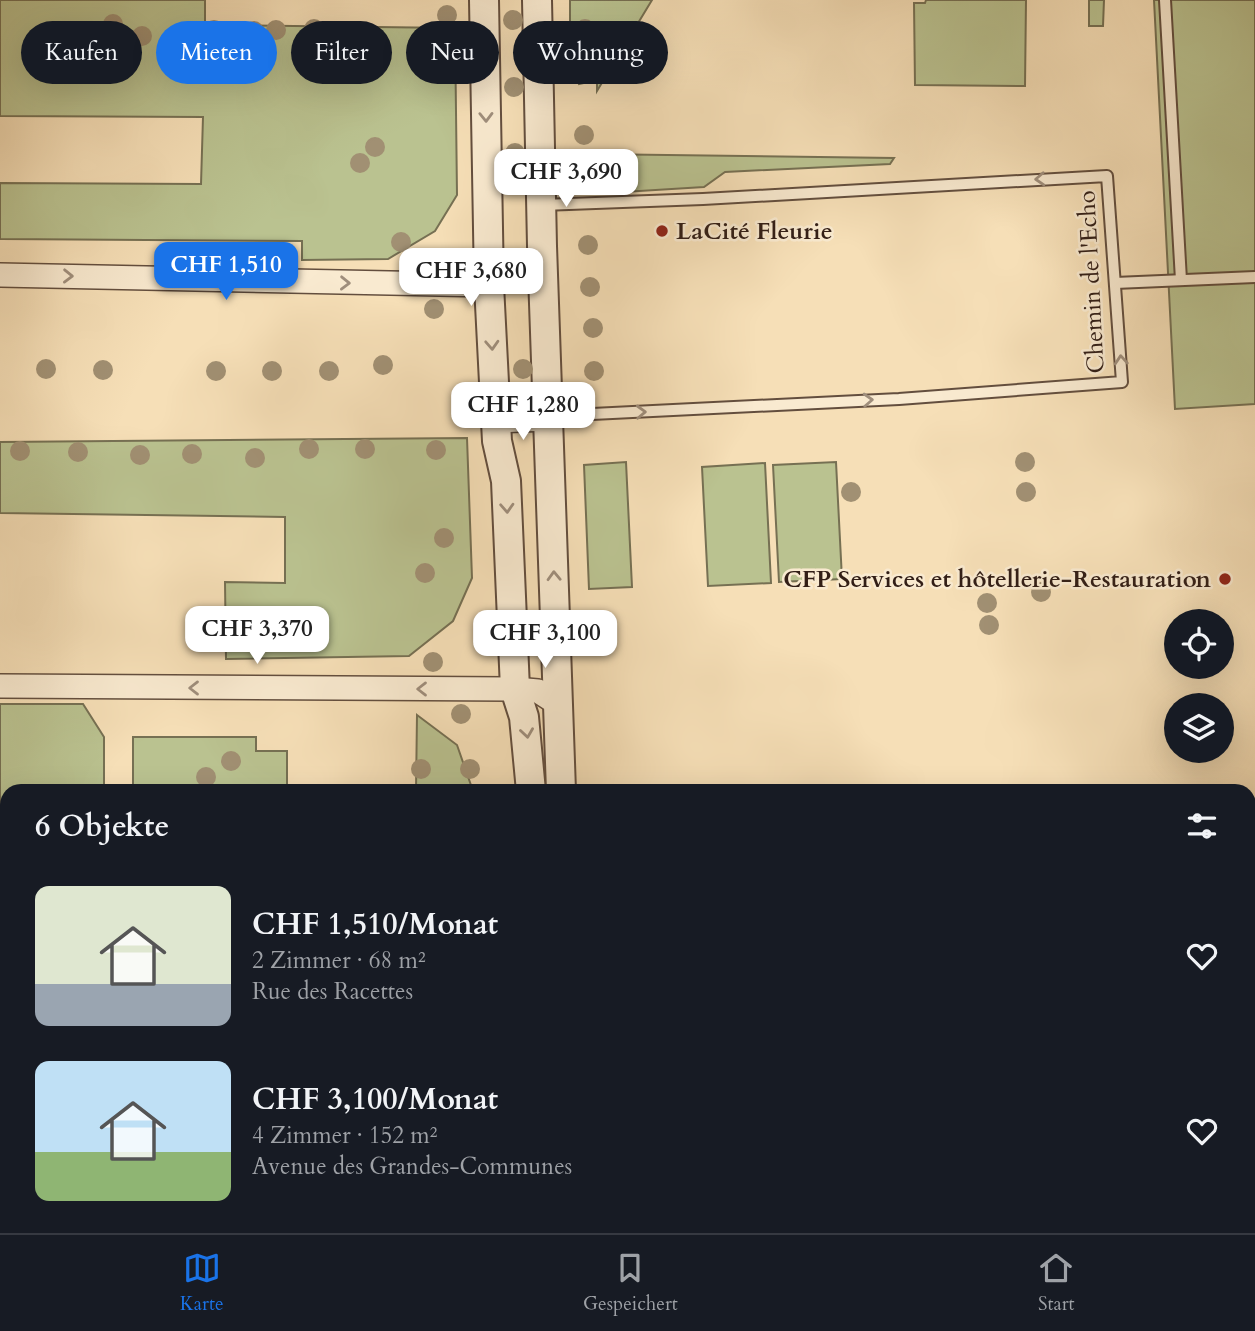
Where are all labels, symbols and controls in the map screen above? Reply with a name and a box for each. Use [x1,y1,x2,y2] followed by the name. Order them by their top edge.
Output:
[21,21,142,84] chip: Kaufen
[156,21,277,84] chip: Mieten
[291,21,392,84] chip: Filter
[406,21,499,84] chip: Neu
[513,21,668,84] chip: Wohnung
[478,112,494,123] one-way arrow
[486,150,646,209] pin: CHF 3,690
[510,156,622,187] text: CHF 3,690
[1034,172,1045,187] one-way arrow
[1070,190,1113,374] street label: Chemin de l'Echo
[676,215,833,248] place label: LaCité Fleurie
[654,223,670,239] marker: LaCité Fleurie
[146,243,306,302] pin: CHF 1,510
[391,248,551,308] pin: CHF 3,680
[170,249,282,280] text: CHF 1,510
[415,255,527,286] text: CHF 3,680
[63,269,74,284] one-way arrow
[340,275,350,291] one-way arrow
[485,339,500,350] one-way arrow
[1113,355,1128,366] one-way arrow
[443,382,603,442] pin: CHF 1,280
[467,389,579,420] text: CHF 1,280
[863,393,874,408] one-way arrow
[635,404,646,419] one-way arrow
[499,503,514,514] one-way arrow
[783,563,1212,596] place label: CFP Services et hôtellerie-Restauration
[546,570,561,581] one-way arrow
[1217,571,1233,587] marker: CFP Services et hôtellerie-Restauration
[177,606,337,666] pin: CHF 3,370
[1164,609,1234,763] map controls
[1164,609,1234,679] button: locate
[465,610,625,670] pin: CHF 3,100
[201,613,313,644] text: CHF 3,370
[489,617,601,648] text: CHF 3,100
[189,680,199,696] one-way arrow
[416,681,427,697] one-way arrow
[1164,693,1234,763] button: layers
[519,728,534,739] one-way arrow
[35,806,169,847] text: 6 Objekte
[1183,807,1221,845] icon: filters
[252,904,498,945] text: CHF 1,510/Monat
[91,914,175,998] icon: home
[1183,937,1221,975] icon: heart
[252,945,426,976] text: 2 Zimmer · 68 m²
[252,976,413,1007] text: Rue des Racettes
[252,1079,498,1120] text: CHF 3,100/Monat
[91,1089,175,1173] icon: home
[1183,1112,1221,1150] icon: heart
[252,1120,437,1151] text: 4 Zimmer · 152 m²
[252,1151,572,1182] text: Avenue des Grandes-Communes
[180,1249,224,1317] tab: Karte
[583,1249,678,1317] tab: Gespeichert
[1037,1249,1075,1317] tab: Start

